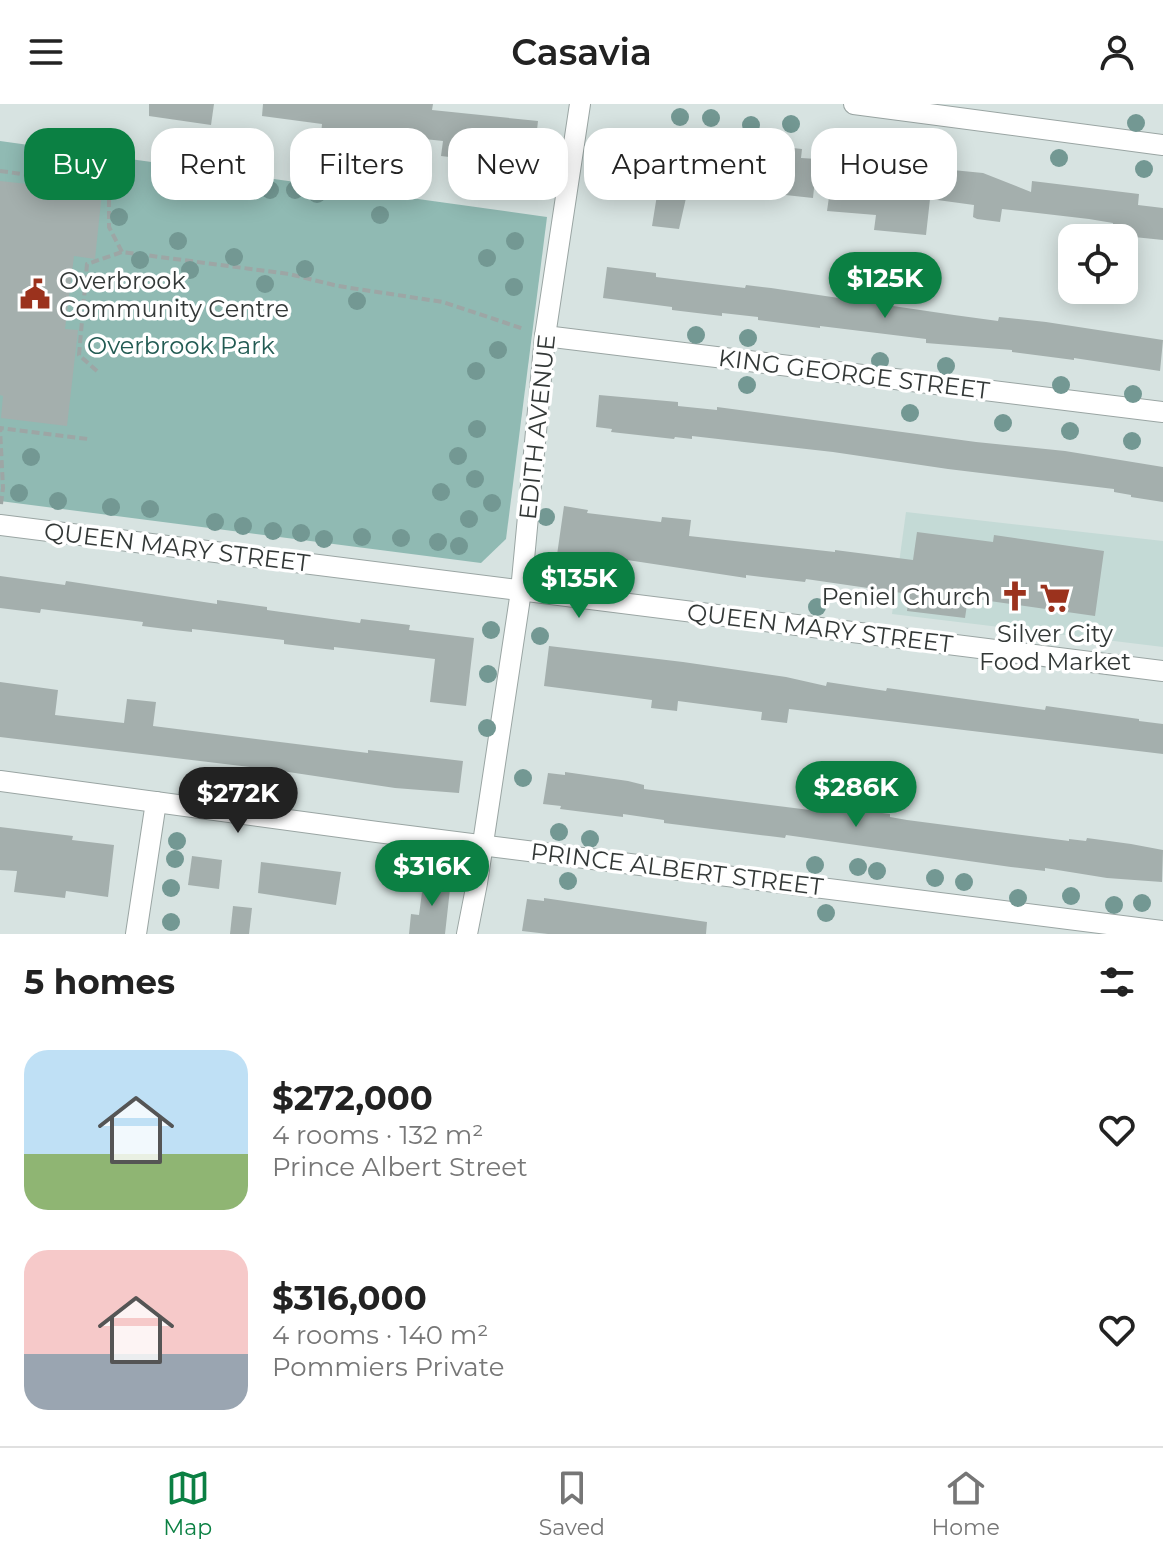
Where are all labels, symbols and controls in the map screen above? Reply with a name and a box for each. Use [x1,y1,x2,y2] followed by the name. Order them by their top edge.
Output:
[24,30,68,74] icon: menu
[511,30,652,74] text: Casavia
[1095,30,1139,74] icon: person
[24,128,135,200] chip: Buy
[151,128,274,200] chip: Rent
[290,128,432,200] chip: Filters
[448,128,568,200] chip: New
[584,128,795,200] chip: Apartment
[811,128,957,200] chip: House
[1058,224,1138,304] map controls
[1058,224,1138,304] button: locate
[829,252,941,320] pin: $125K
[847,262,923,294] text: $125K
[59,266,289,323] place label: Overbrook Community Centre
[18,277,52,311] public building icon: Overbrook Community Centre
[87,331,276,360] park label: Overbrook Park
[513,333,561,521] street label: EDITH AVENUE
[717,343,992,405] street label: KING GEORGE STREET
[43,516,312,578] street label: QUEEN MARY STREET
[523,552,635,620] pin: $135K
[541,562,617,594] text: $135K
[998,579,1032,613] church icon: Peniel Church
[1038,581,1072,615] supermarket icon: Silver City Food Market
[821,582,991,611] place label: Peniel Church
[686,597,955,659] street label: QUEEN MARY STREET
[979,619,1131,676] place label: Silver City Food Market
[800,761,912,829] pin: $286K
[182,767,294,835] pin: $272K
[814,771,898,803] text: $286K
[197,777,279,809] text: $272K
[529,837,825,901] street label: PRINCE ALBERT STREET
[376,840,488,908] pin: $316K
[393,850,471,882] text: $316K
[1095,960,1139,1004] icon: filters
[24,961,175,1003] text: 5 homes
[272,1077,433,1119] text: $272,000
[88,1082,184,1178] icon: home
[1095,1108,1139,1152] icon: heart
[272,1119,483,1151] text: 4 rooms · 132 m²
[272,1151,528,1183] text: Prince Albert Street
[272,1277,427,1319] text: $316,000
[88,1282,184,1378] icon: home
[1095,1308,1139,1352] icon: heart
[272,1319,489,1351] text: 4 rooms · 140 m²
[272,1351,504,1383] text: Pommiers Private
[163,1466,212,1541] tab: Map
[539,1466,605,1541] tab: Saved
[931,1466,1000,1541] tab: Home

